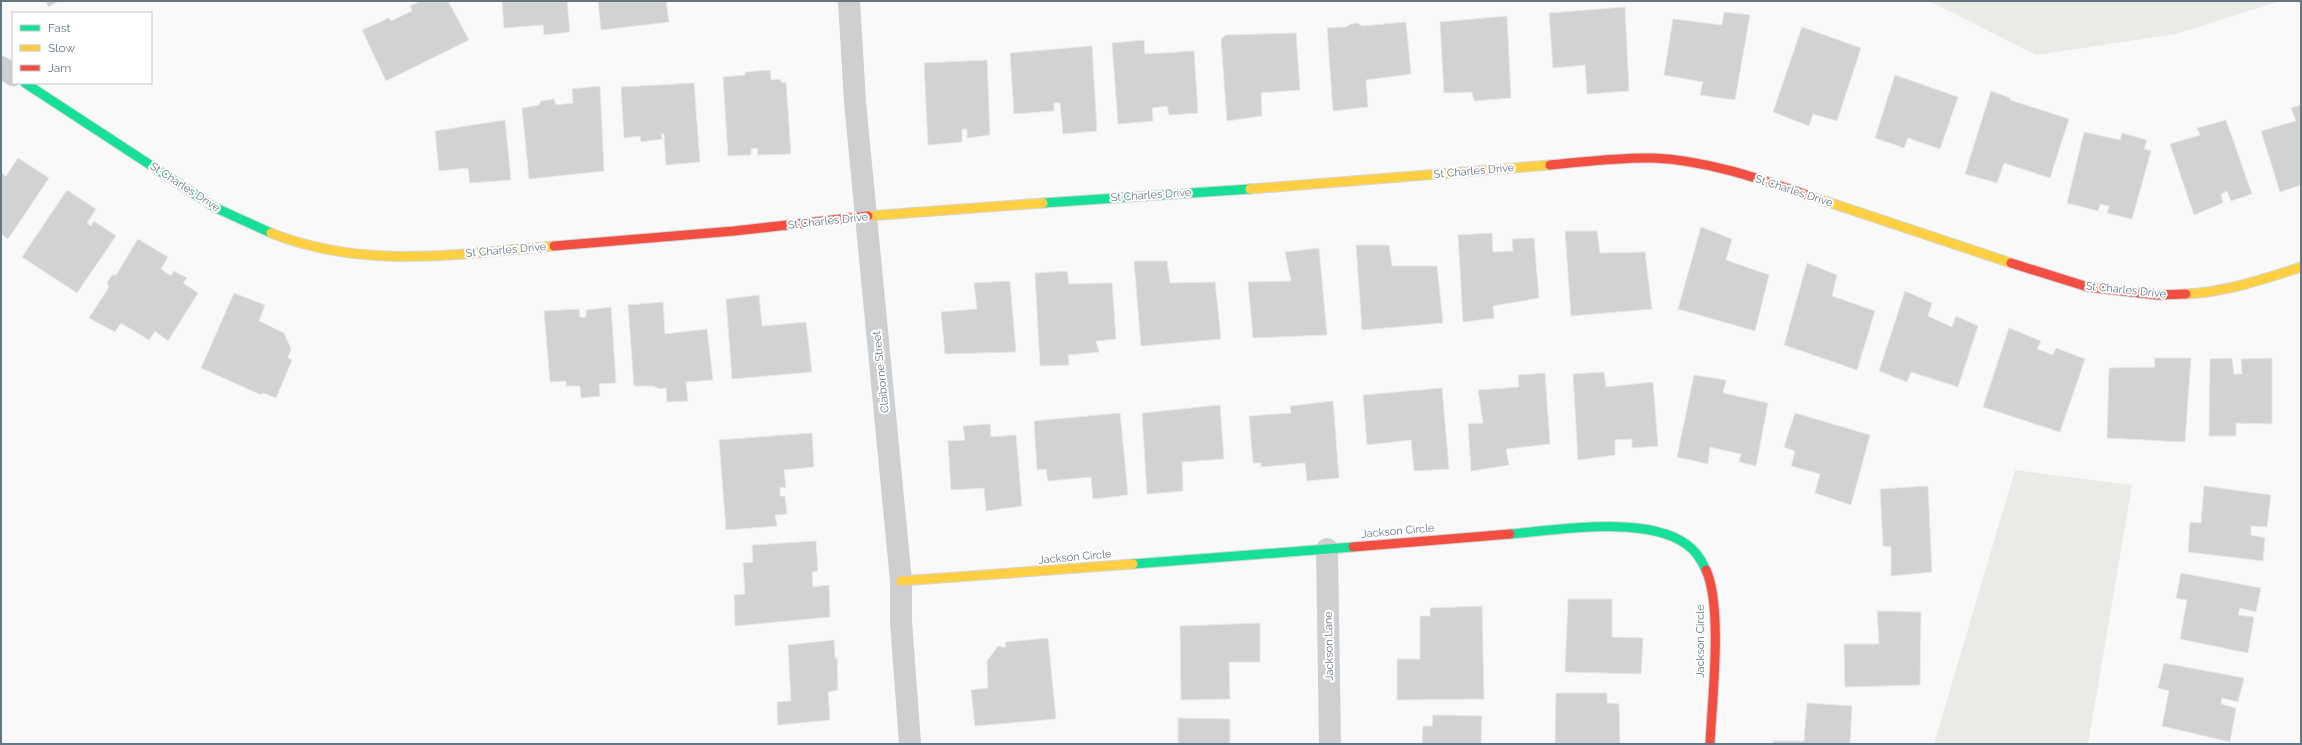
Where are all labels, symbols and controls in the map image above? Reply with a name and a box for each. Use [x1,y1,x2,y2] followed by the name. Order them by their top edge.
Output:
[12,12,152,84] legend
[48,21,71,35] text: Fast
[48,41,75,55] text: Slow
[48,61,71,75] text: Jam
[148,160,223,215] street label: St Charles Drive
[1433,161,1515,181] street label: St Charles Drive
[1754,172,1835,210] street label: St Charles Drive
[1110,186,1192,204] street label: St Charles Drive
[787,210,869,232] street label: St Charles Drive
[465,240,547,260] street label: St Charles Drive
[2085,279,2167,301] street label: St Charles Drive
[870,330,892,414] street label: Claiborne Street
[1361,521,1436,541] street label: Jackson Circle
[1038,547,1113,567] street label: Jackson Circle
[1694,604,1707,678] street label: Jackson Circle
[1322,611,1336,681] street label: Jackson Lane

